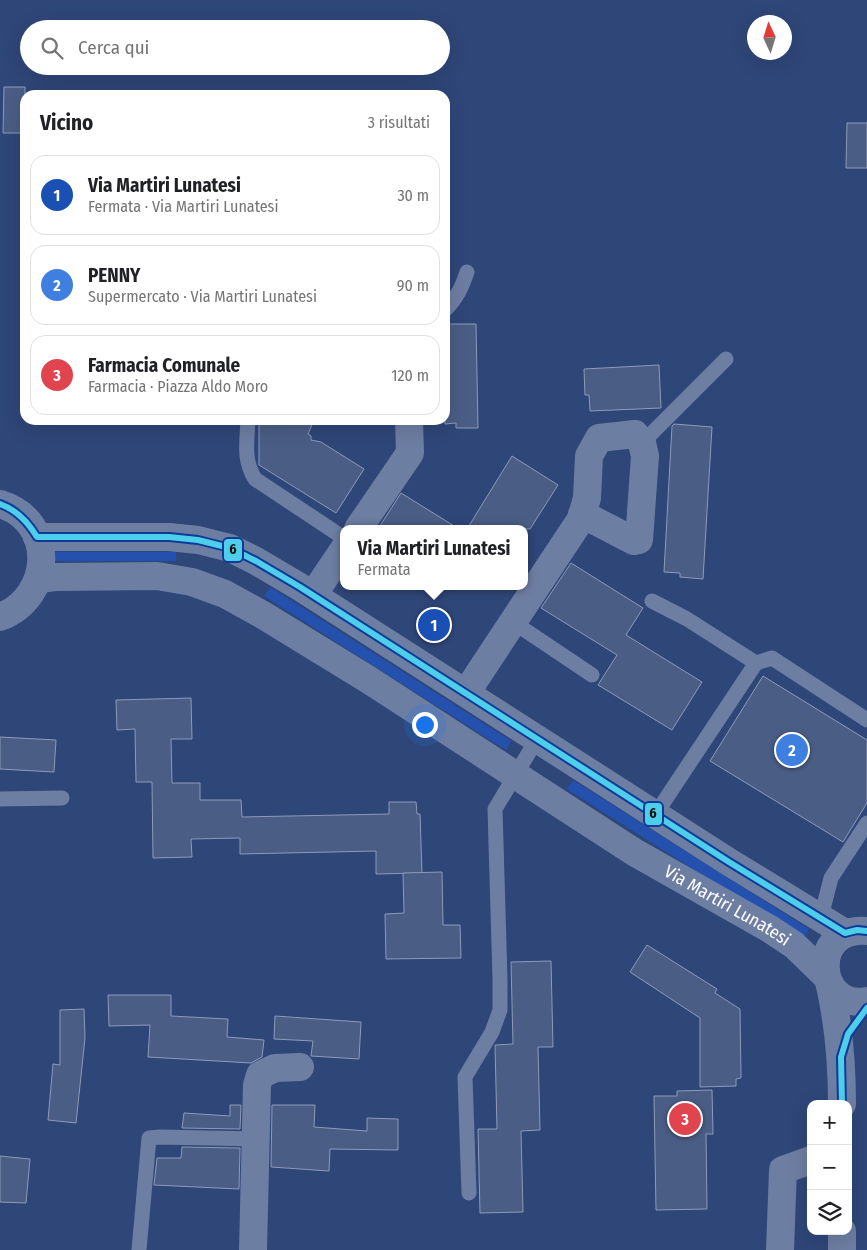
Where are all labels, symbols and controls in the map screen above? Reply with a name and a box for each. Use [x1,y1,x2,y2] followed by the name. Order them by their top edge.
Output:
[747,15,792,60] north arrow
[20,20,450,75] search box
[38,34,66,62] icon: search
[78,36,149,59] text: Cerca qui
[40,110,93,136] text: Vicino
[368,113,430,132] text: 3 risultati
[88,174,241,197] text: Via Martiri Lunatesi
[54,186,60,205] text: 1
[397,186,429,205] text: 30 m
[88,197,278,216] text: Fermata · Via Martiri Lunatesi
[88,264,140,287] text: PENNY
[53,276,61,295] text: 2
[397,276,429,295] text: 90 m
[88,287,317,306] text: Supermercato · Via Martiri Lunatesi
[88,354,240,377] text: Farmacia Comunale
[53,366,61,385] text: 3
[391,366,429,385] text: 120 m
[88,377,268,396] text: Farmacia · Piazza Aldo Moro
[340,525,528,590] popup
[358,537,510,560] text: Via Martiri Lunatesi
[223,538,243,562] line badge: 6
[229,541,237,558] text: 6
[358,560,411,579] text: Fermata
[418,606,450,644] pin: 1
[412,712,438,738] your location
[776,731,808,769] pin: 2
[644,802,663,826] line badge: 6
[649,805,657,822] text: 6
[660,860,795,951] street label: Via Martiri Lunatesi
[669,1100,701,1138] pin: 3
[807,1100,852,1235] map controls
[807,1100,852,1145] button: +
[807,1145,852,1190] button: −
[807,1190,852,1235] button: layers

